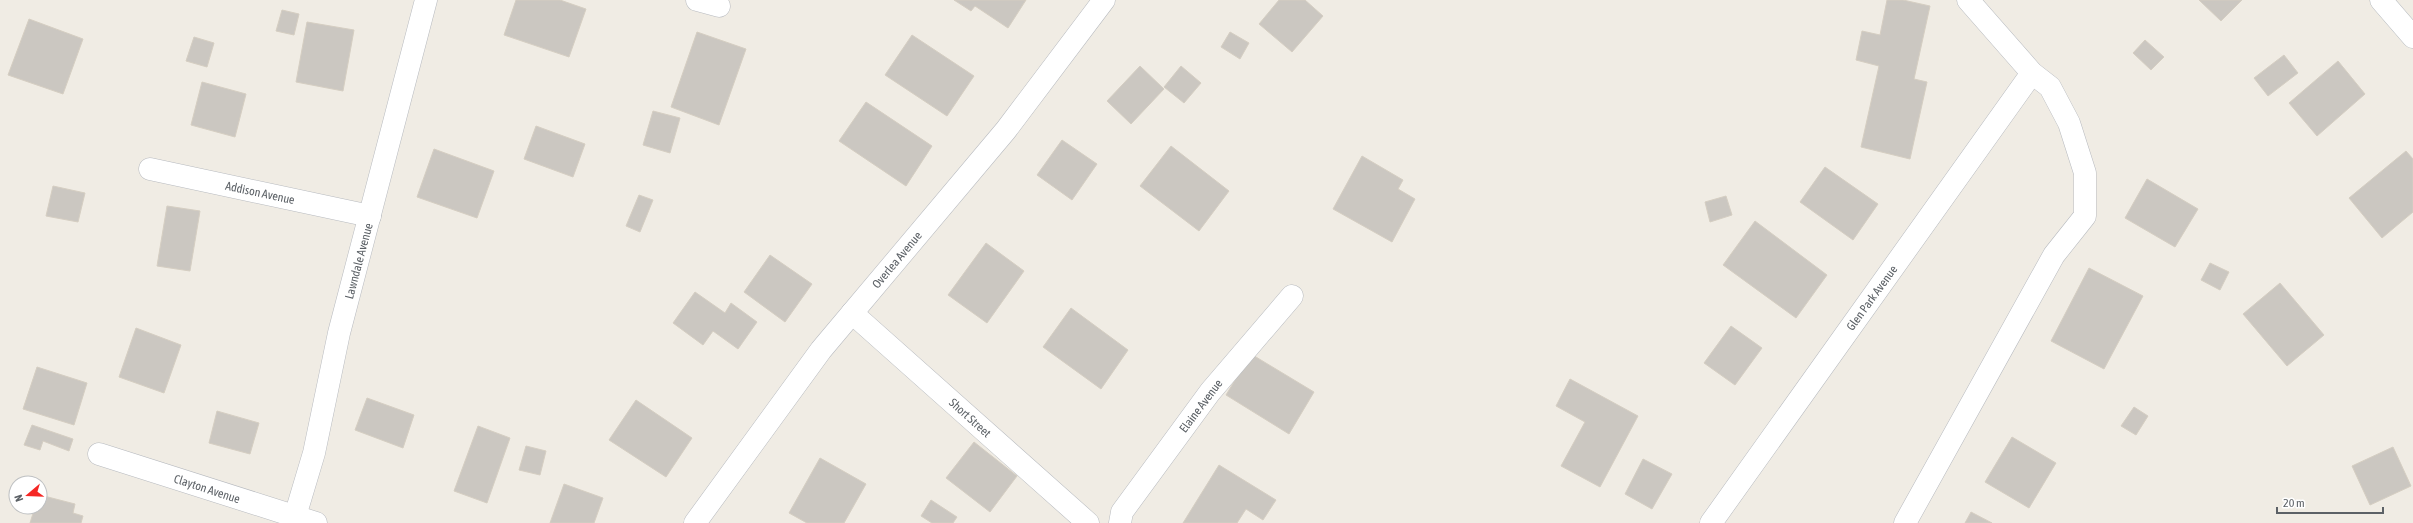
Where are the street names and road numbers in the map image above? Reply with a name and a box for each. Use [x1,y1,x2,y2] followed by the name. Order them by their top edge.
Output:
[224,179,296,207] street label: Addison Avenue
[342,222,376,300] street label: Lawndale Avenue
[869,229,925,291] street label: Overlea Avenue
[1844,263,1900,333] street label: Glen Park Avenue
[1177,377,1225,435] street label: Elaine Avenue
[946,396,994,441] street label: Short Street
[172,472,242,506] street label: Clayton Avenue

